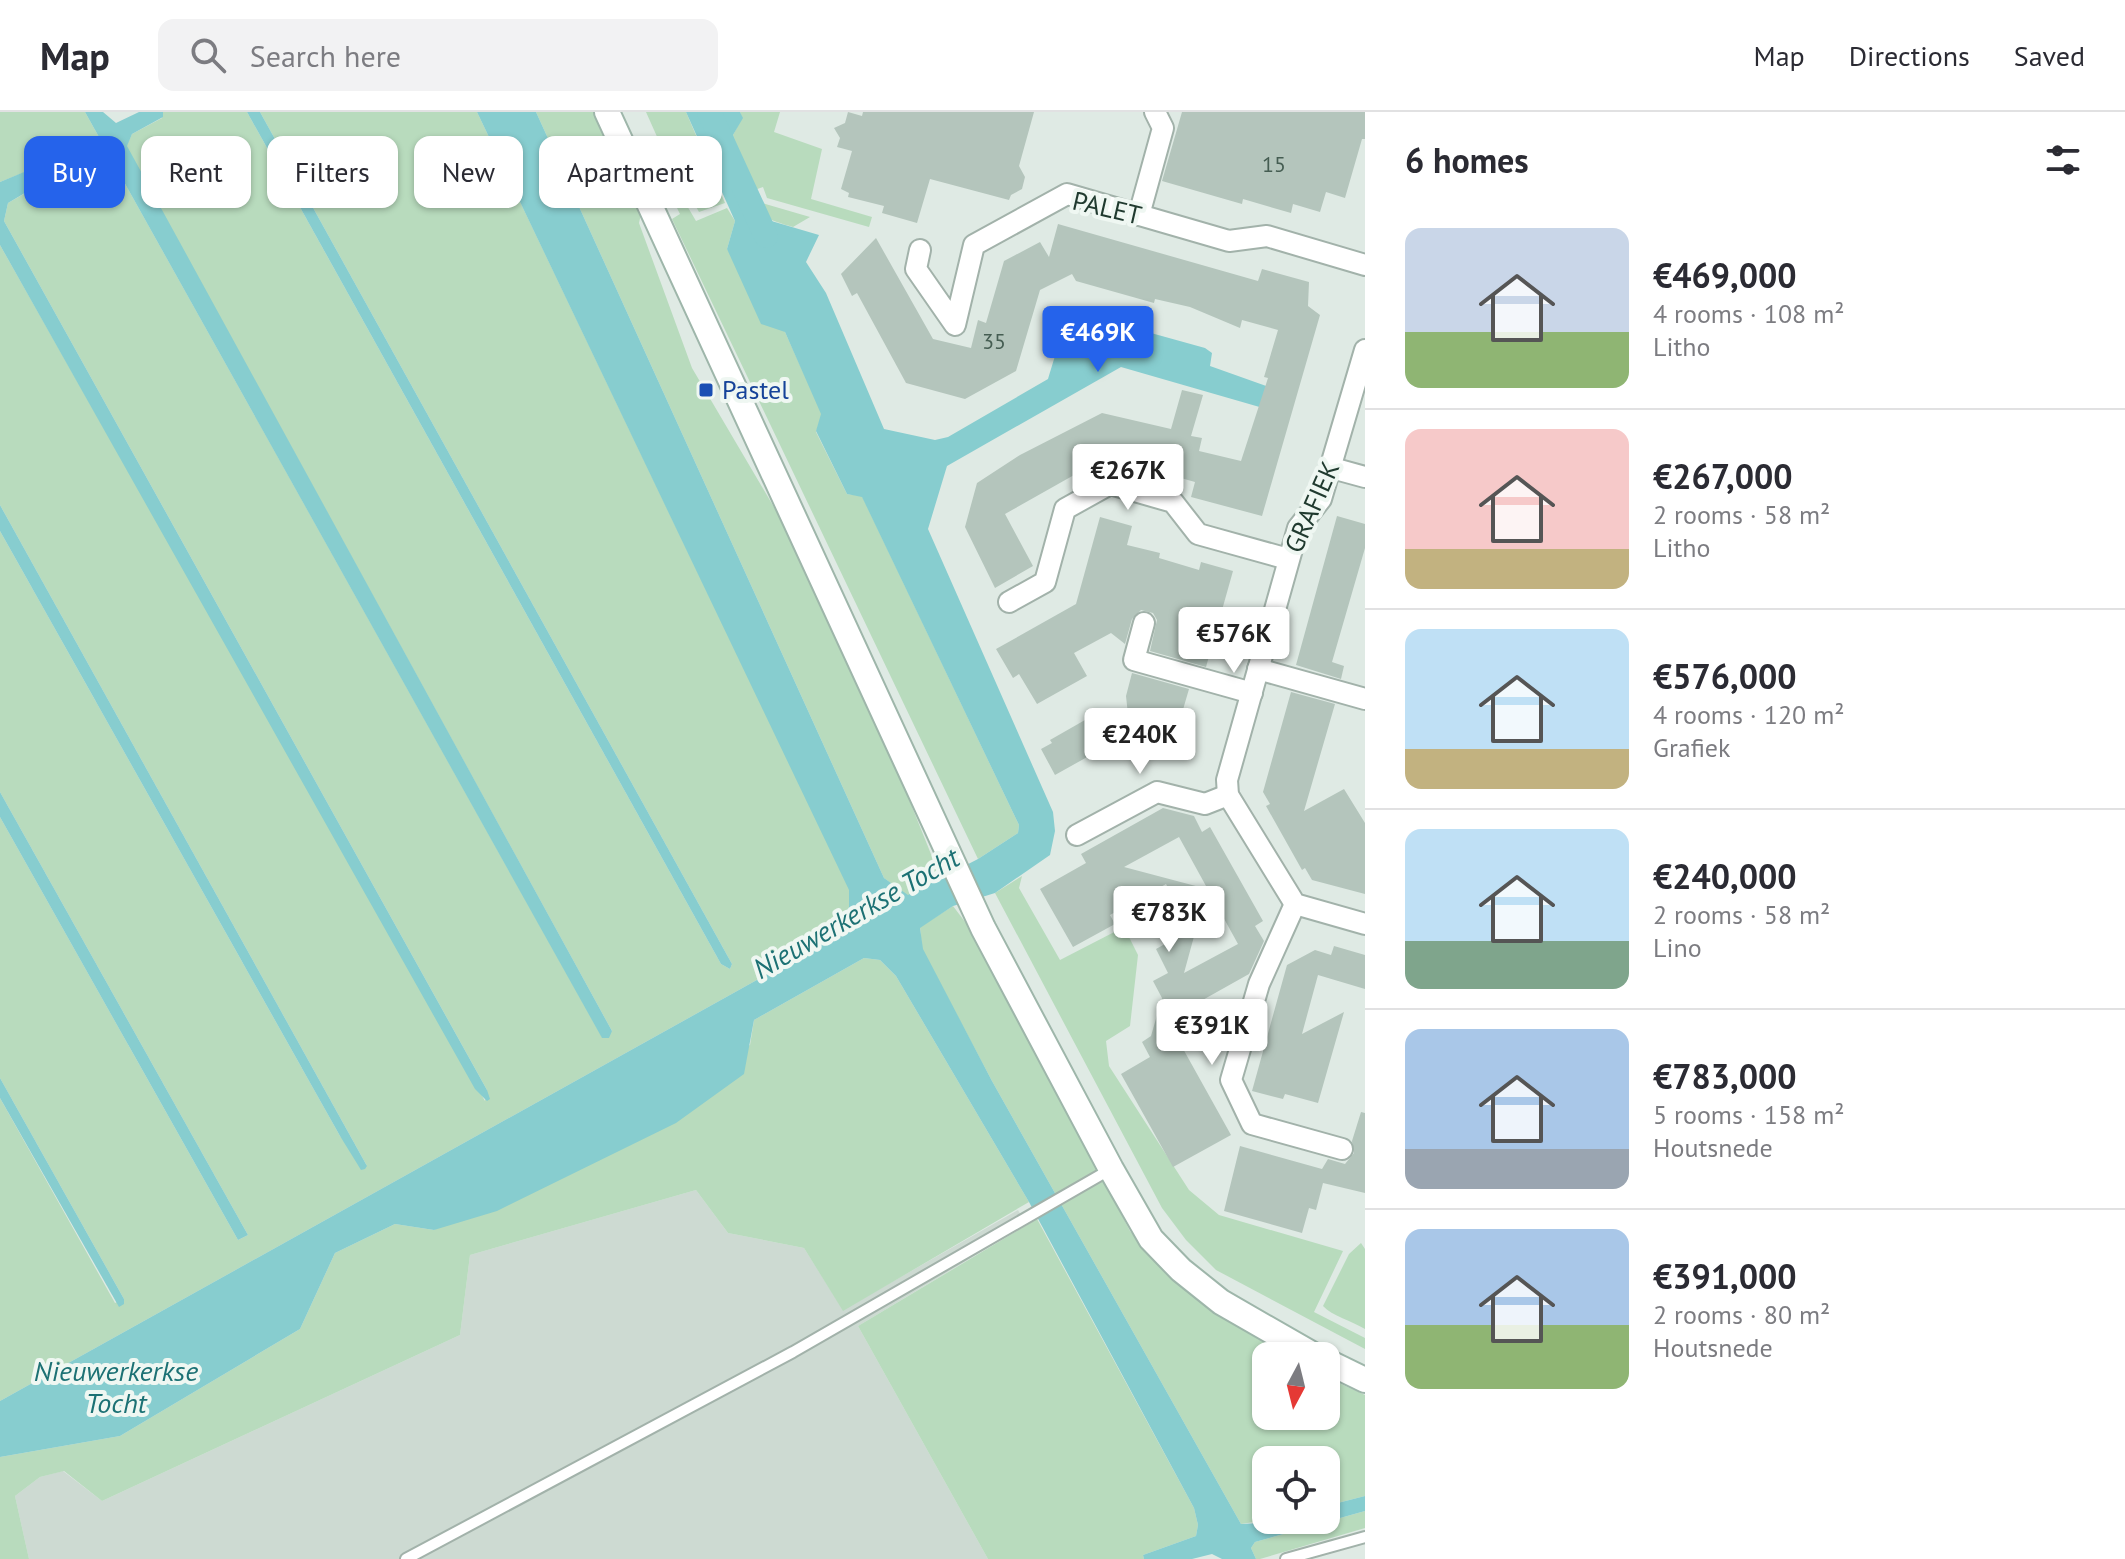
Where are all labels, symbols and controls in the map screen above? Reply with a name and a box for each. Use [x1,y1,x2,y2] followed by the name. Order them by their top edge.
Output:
[158,19,718,91] search box
[40,31,110,80] text: Map
[186,33,230,77] icon: search
[250,36,401,75] text: Search here
[1754,37,1805,74] text: Map
[1849,37,1970,74] text: Directions
[2014,37,2085,74] text: Saved
[24,136,125,208] chip: Buy
[141,136,251,208] chip: Rent
[267,136,398,208] chip: Filters
[414,136,523,208] chip: New
[539,136,722,208] chip: Apartment
[1405,138,1529,182] text: 6 homes
[2041,138,2085,182] icon: filters
[1262,150,1286,178] house number: 15
[1069,184,1145,231] street label: PALET
[1653,253,1797,297] text: €469,000
[1469,260,1565,356] icon: home
[1653,297,1845,330] text: 4 rooms · 108 m²
[1042,306,1154,374] pin: €469K
[1060,315,1136,348] text: €469K
[982,327,1006,355] house number: 35
[1653,330,1710,363] text: Litho
[722,373,789,406] place label: Pastel
[697,381,715,399] marker: Pastel
[1072,444,1184,512] pin: €267K
[1090,453,1166,486] text: €267K
[1653,454,1792,498] text: €267,000
[1277,456,1346,558] street label: GRAFIEK
[1469,461,1565,557] icon: home
[1653,498,1830,531] text: 2 rooms · 58 m²
[1653,531,1710,564] text: Litho
[1178,607,1290,675] pin: €576K
[1196,616,1272,649] text: €576K
[1653,654,1797,698] text: €576,000
[1469,661,1565,757] icon: home
[1653,698,1845,731] text: 4 rooms · 120 m²
[1084,708,1196,776] pin: €240K
[1102,717,1178,750] text: €240K
[1653,731,1730,764] text: Grafiek
[746,838,967,987] water label: Nieuwerkerkse Tocht
[1653,854,1797,898] text: €240,000
[1469,861,1565,957] icon: home
[1113,886,1225,954] pin: €783K
[1131,895,1207,928] text: €783K
[1653,898,1830,931] text: 2 rooms · 58 m²
[1653,931,1702,964] text: Lino
[1156,999,1268,1067] pin: €391K
[1174,1008,1250,1041] text: €391K
[1653,1054,1797,1098] text: €783,000
[1469,1061,1565,1157] icon: home
[1653,1098,1845,1131] text: 5 rooms · 158 m²
[1653,1131,1773,1164] text: Houtsnede
[1653,1254,1797,1298] text: €391,000
[1469,1261,1565,1357] icon: home
[1653,1298,1830,1331] text: 2 rooms · 80 m²
[1653,1331,1773,1364] text: Houtsnede
[1252,1342,1340,1430] north arrow
[1252,1342,1340,1534] map controls
[34,1352,198,1421] water label: Nieuwerkerkse Tocht
[1252,1446,1340,1534] button: locate

